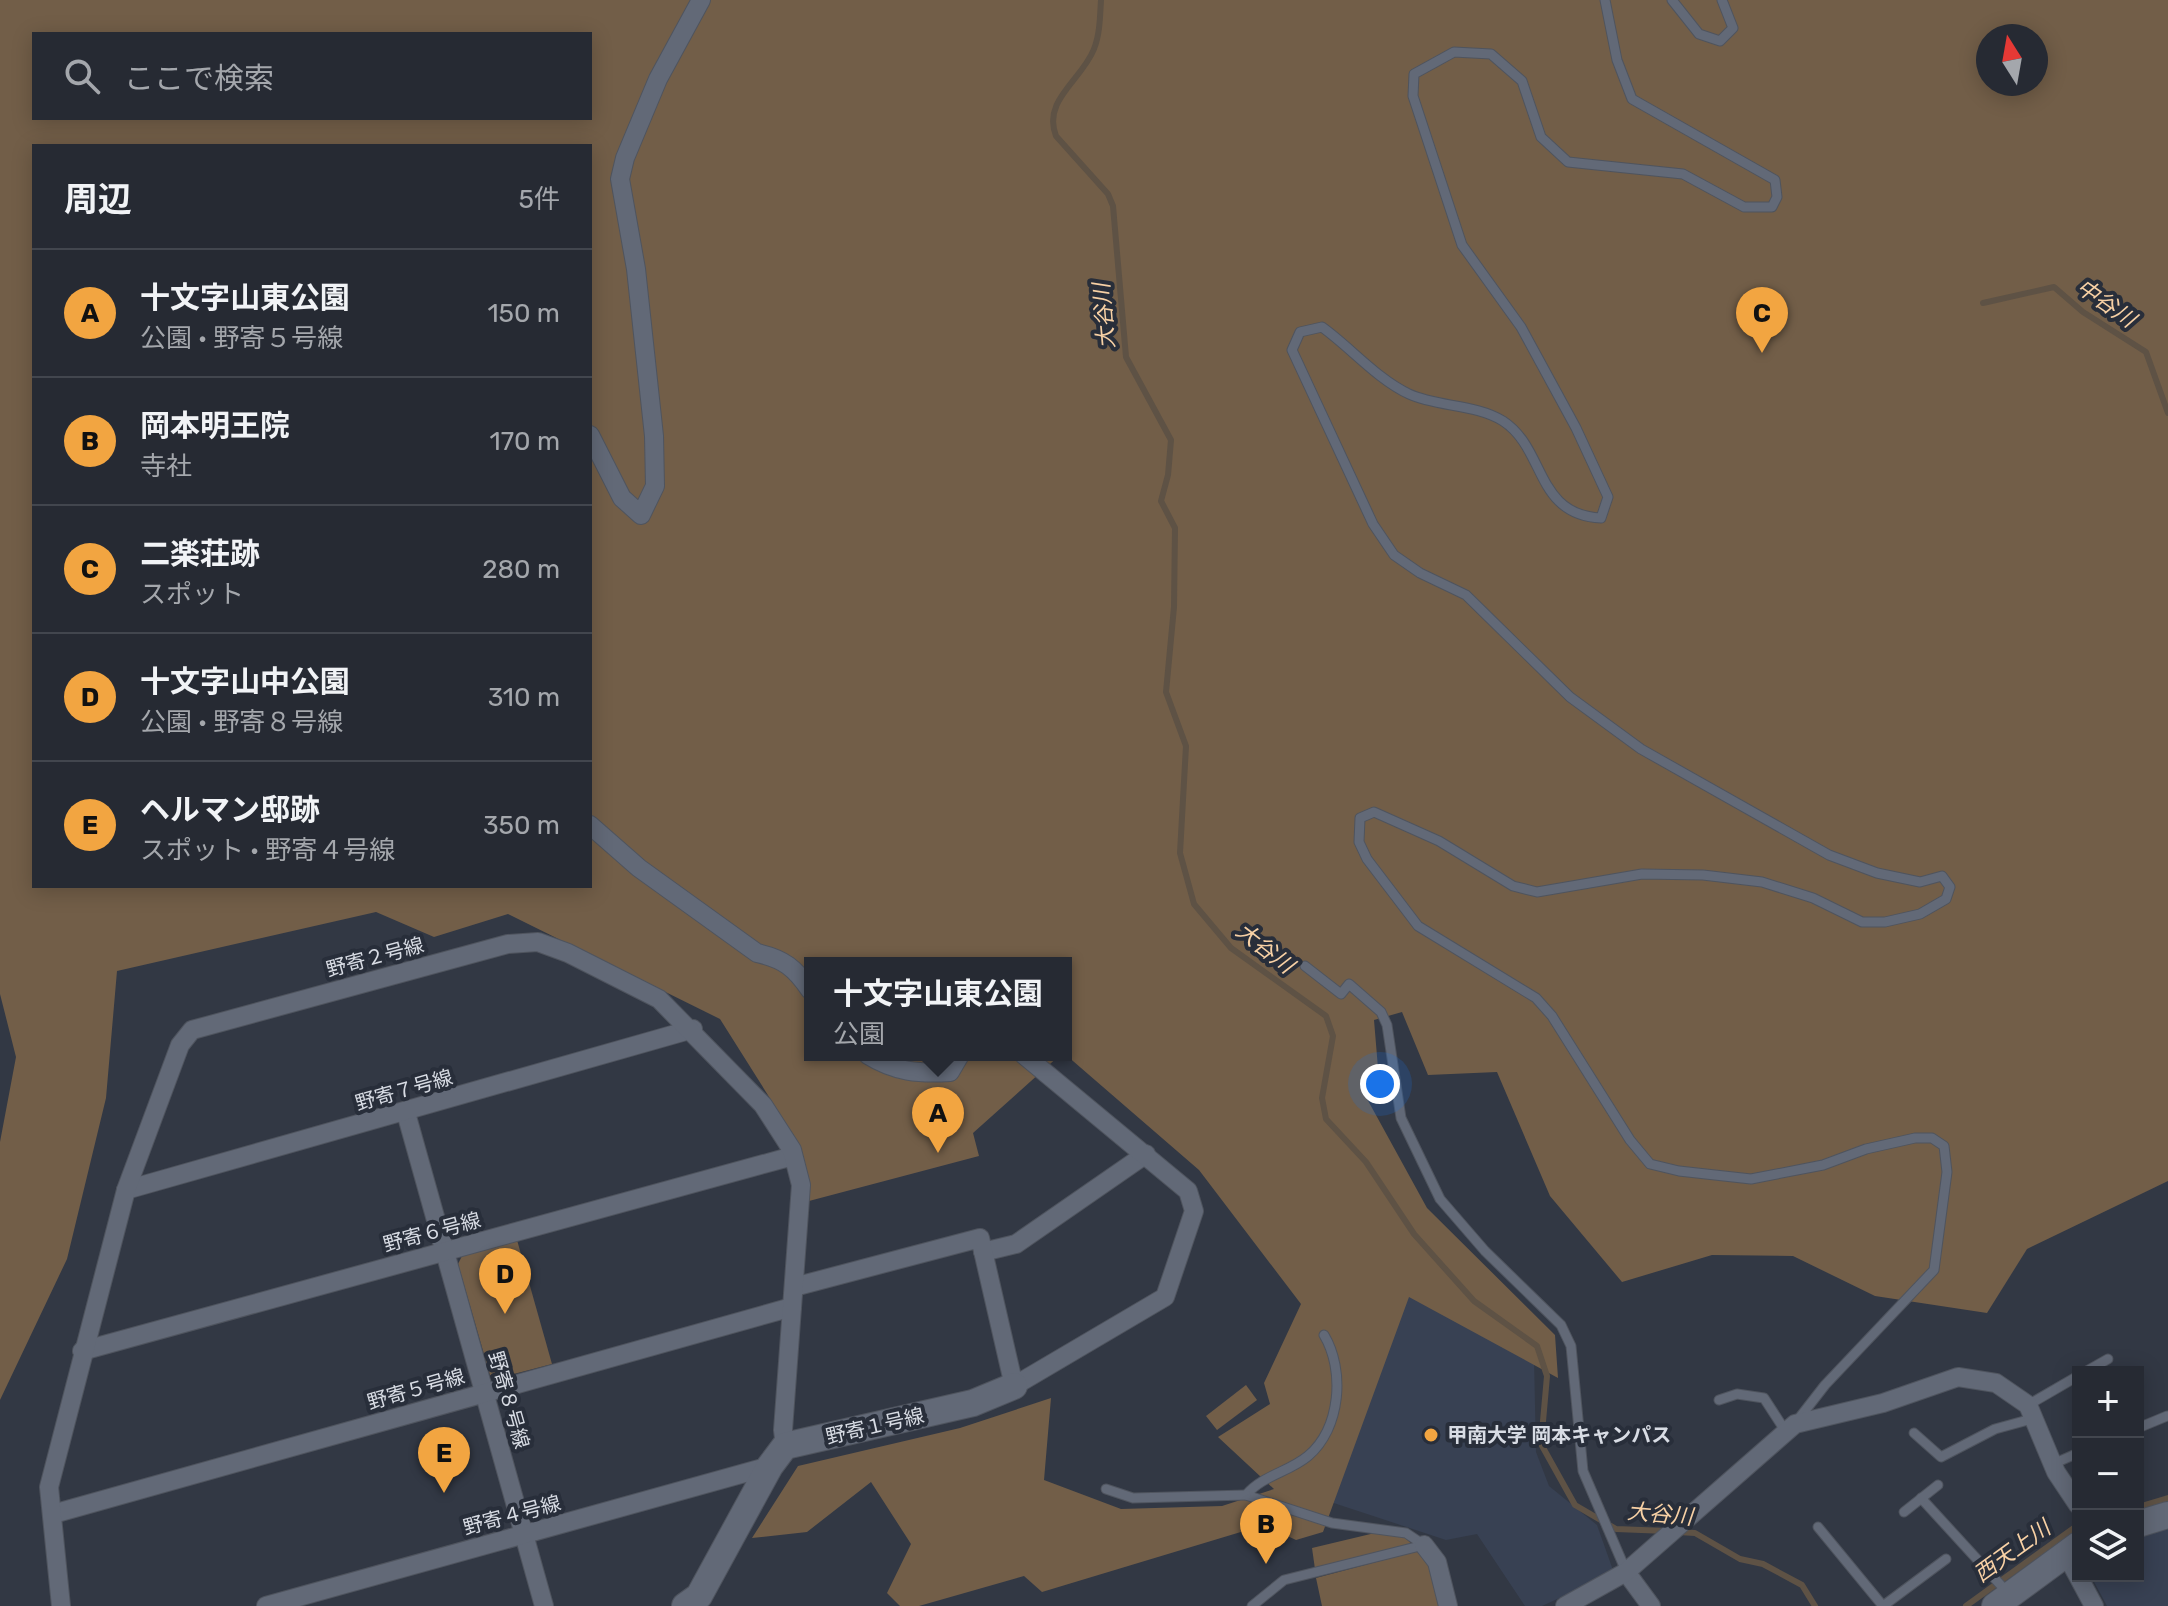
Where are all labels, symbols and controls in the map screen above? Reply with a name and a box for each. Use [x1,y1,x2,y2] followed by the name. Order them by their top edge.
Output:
[1976,24,2048,96] north arrow
[32,32,592,120] search box
[60,54,104,98] icon: search
[124,61,274,97] text: ここで検索
[64,179,132,220] text: 周辺
[519,184,560,215] text: 5件
[2071,273,2142,334] water label: 中谷川
[140,280,350,316] text: 十文字山東公園
[1088,280,1120,350] water label: 大谷川
[1736,287,1788,353] pin: C
[81,298,99,329] text: A
[487,298,560,329] text: 150 m
[140,323,343,354] text: 公園 · 野寄５号線
[140,408,290,444] text: 岡本明王院
[81,426,99,457] text: B
[490,426,560,457] text: 170 m
[140,451,192,482] text: 寺社
[140,536,260,572] text: 二楽荘跡
[81,554,99,585] text: C
[482,554,560,585] text: 280 m
[140,579,244,610] text: スポット
[140,664,350,700] text: 十文字山中公園
[81,682,99,713] text: D
[488,682,560,713] text: 310 m
[140,707,343,738] text: 公園 · 野寄８号線
[140,792,320,828] text: ヘルマン邸跡
[82,810,98,841] text: E
[483,810,560,841] text: 350 m
[140,835,395,866] text: スポット · 野寄４号線
[1231,917,1301,980] water label: 大谷川
[324,932,426,982] street label: 野寄２号線
[804,957,1072,1061] popup
[833,976,1043,1012] text: 十文字山東公園
[833,1019,885,1050] text: 公園
[1360,1064,1400,1104] your location
[353,1065,455,1115] street label: 野寄７号線
[912,1087,964,1153] pin: A
[381,1207,483,1257] street label: 野寄６号線
[479,1248,531,1314] pin: D
[484,1349,534,1451] street label: 野寄８号線
[365,1364,467,1414] street label: 野寄５号線
[2072,1366,2144,1582] map controls
[2072,1366,2144,1438] button: +
[824,1403,926,1449] street label: 野寄１号線
[1447,1423,1671,1447] place label: 甲南大学 岡本キャンパス
[1422,1426,1440,1444] marker: 甲南大学 岡本キャンパス
[418,1427,470,1493] pin: E
[2072,1438,2144,1510] button: −
[461,1490,563,1540] street label: 野寄４号線
[1240,1498,1292,1564] pin: B
[1626,1498,1696,1530] water label: 大谷川
[2072,1510,2144,1582] button: layers
[1968,1513,2057,1588] water label: 西天上川

